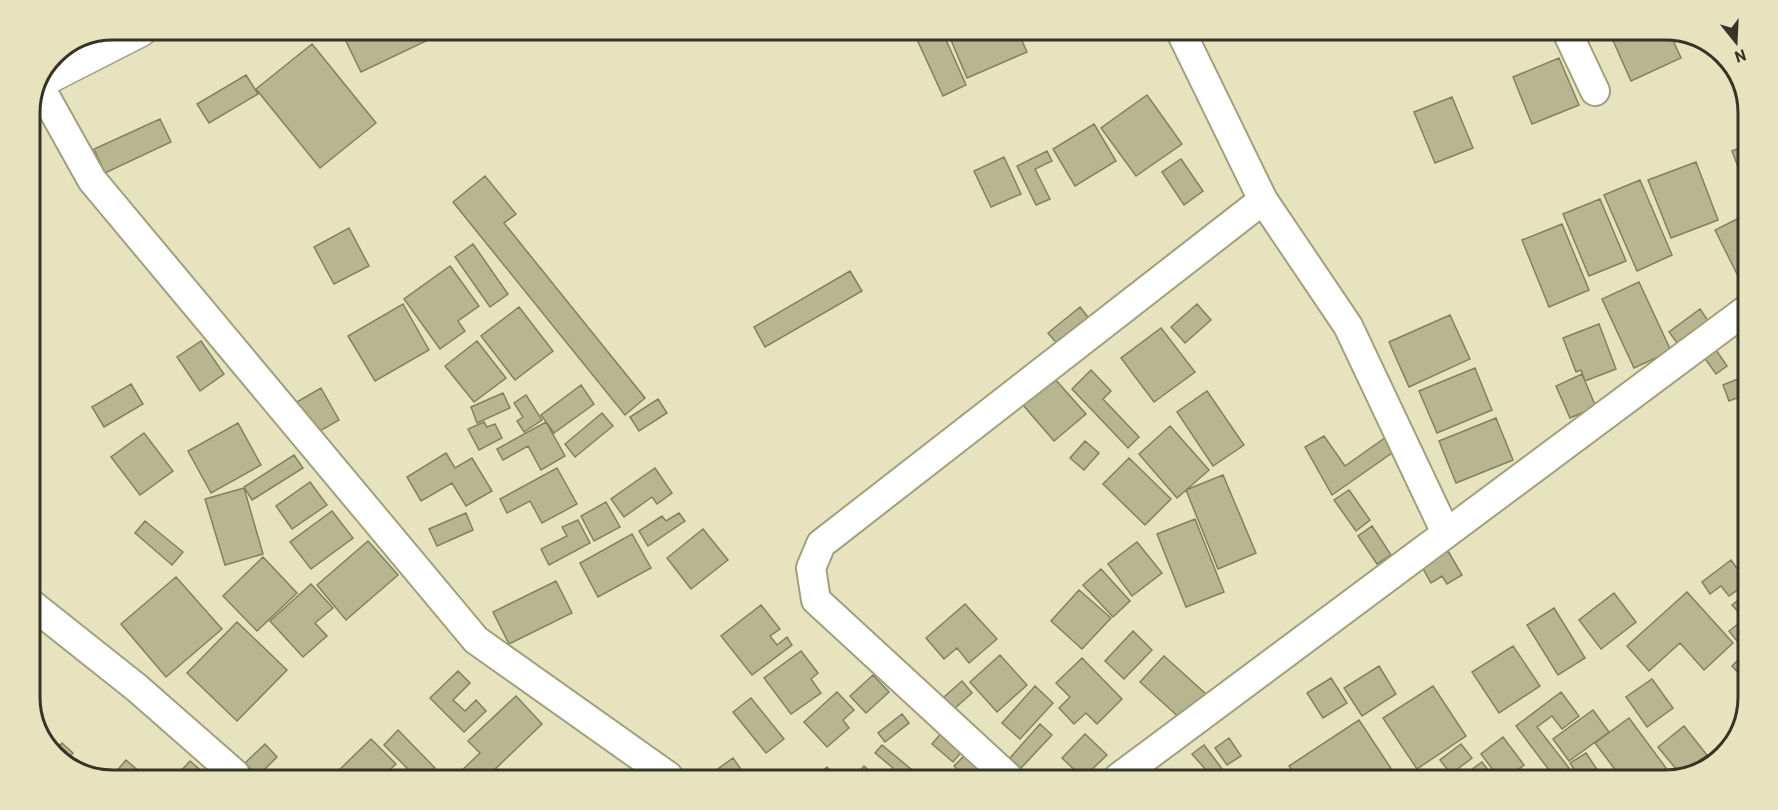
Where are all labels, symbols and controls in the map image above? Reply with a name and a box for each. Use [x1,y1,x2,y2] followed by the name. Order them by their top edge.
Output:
[1706,12,1766,72] north arrow
[1733,46,1749,67] text: N

